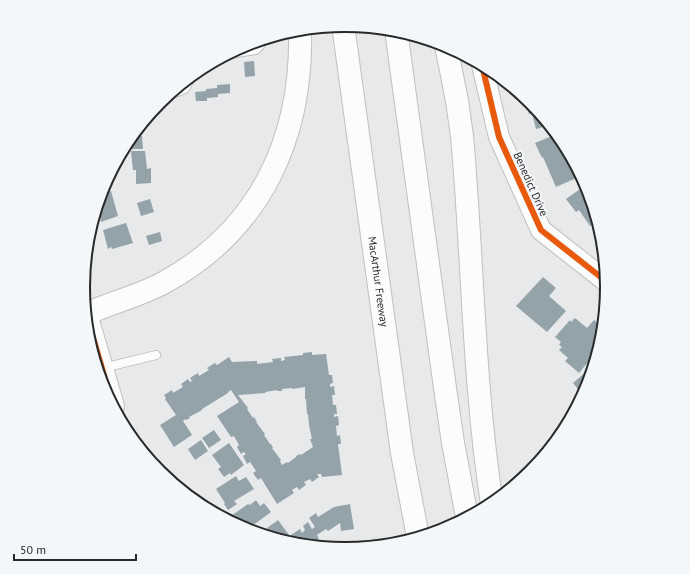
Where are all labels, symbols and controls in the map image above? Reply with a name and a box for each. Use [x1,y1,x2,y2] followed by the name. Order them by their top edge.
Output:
[511,150,552,219] street label: Benedict Drive
[365,235,392,329] street label: MacArthur Freeway
[14,536,136,562] scale bar
[20,542,46,557] text: 50 m

